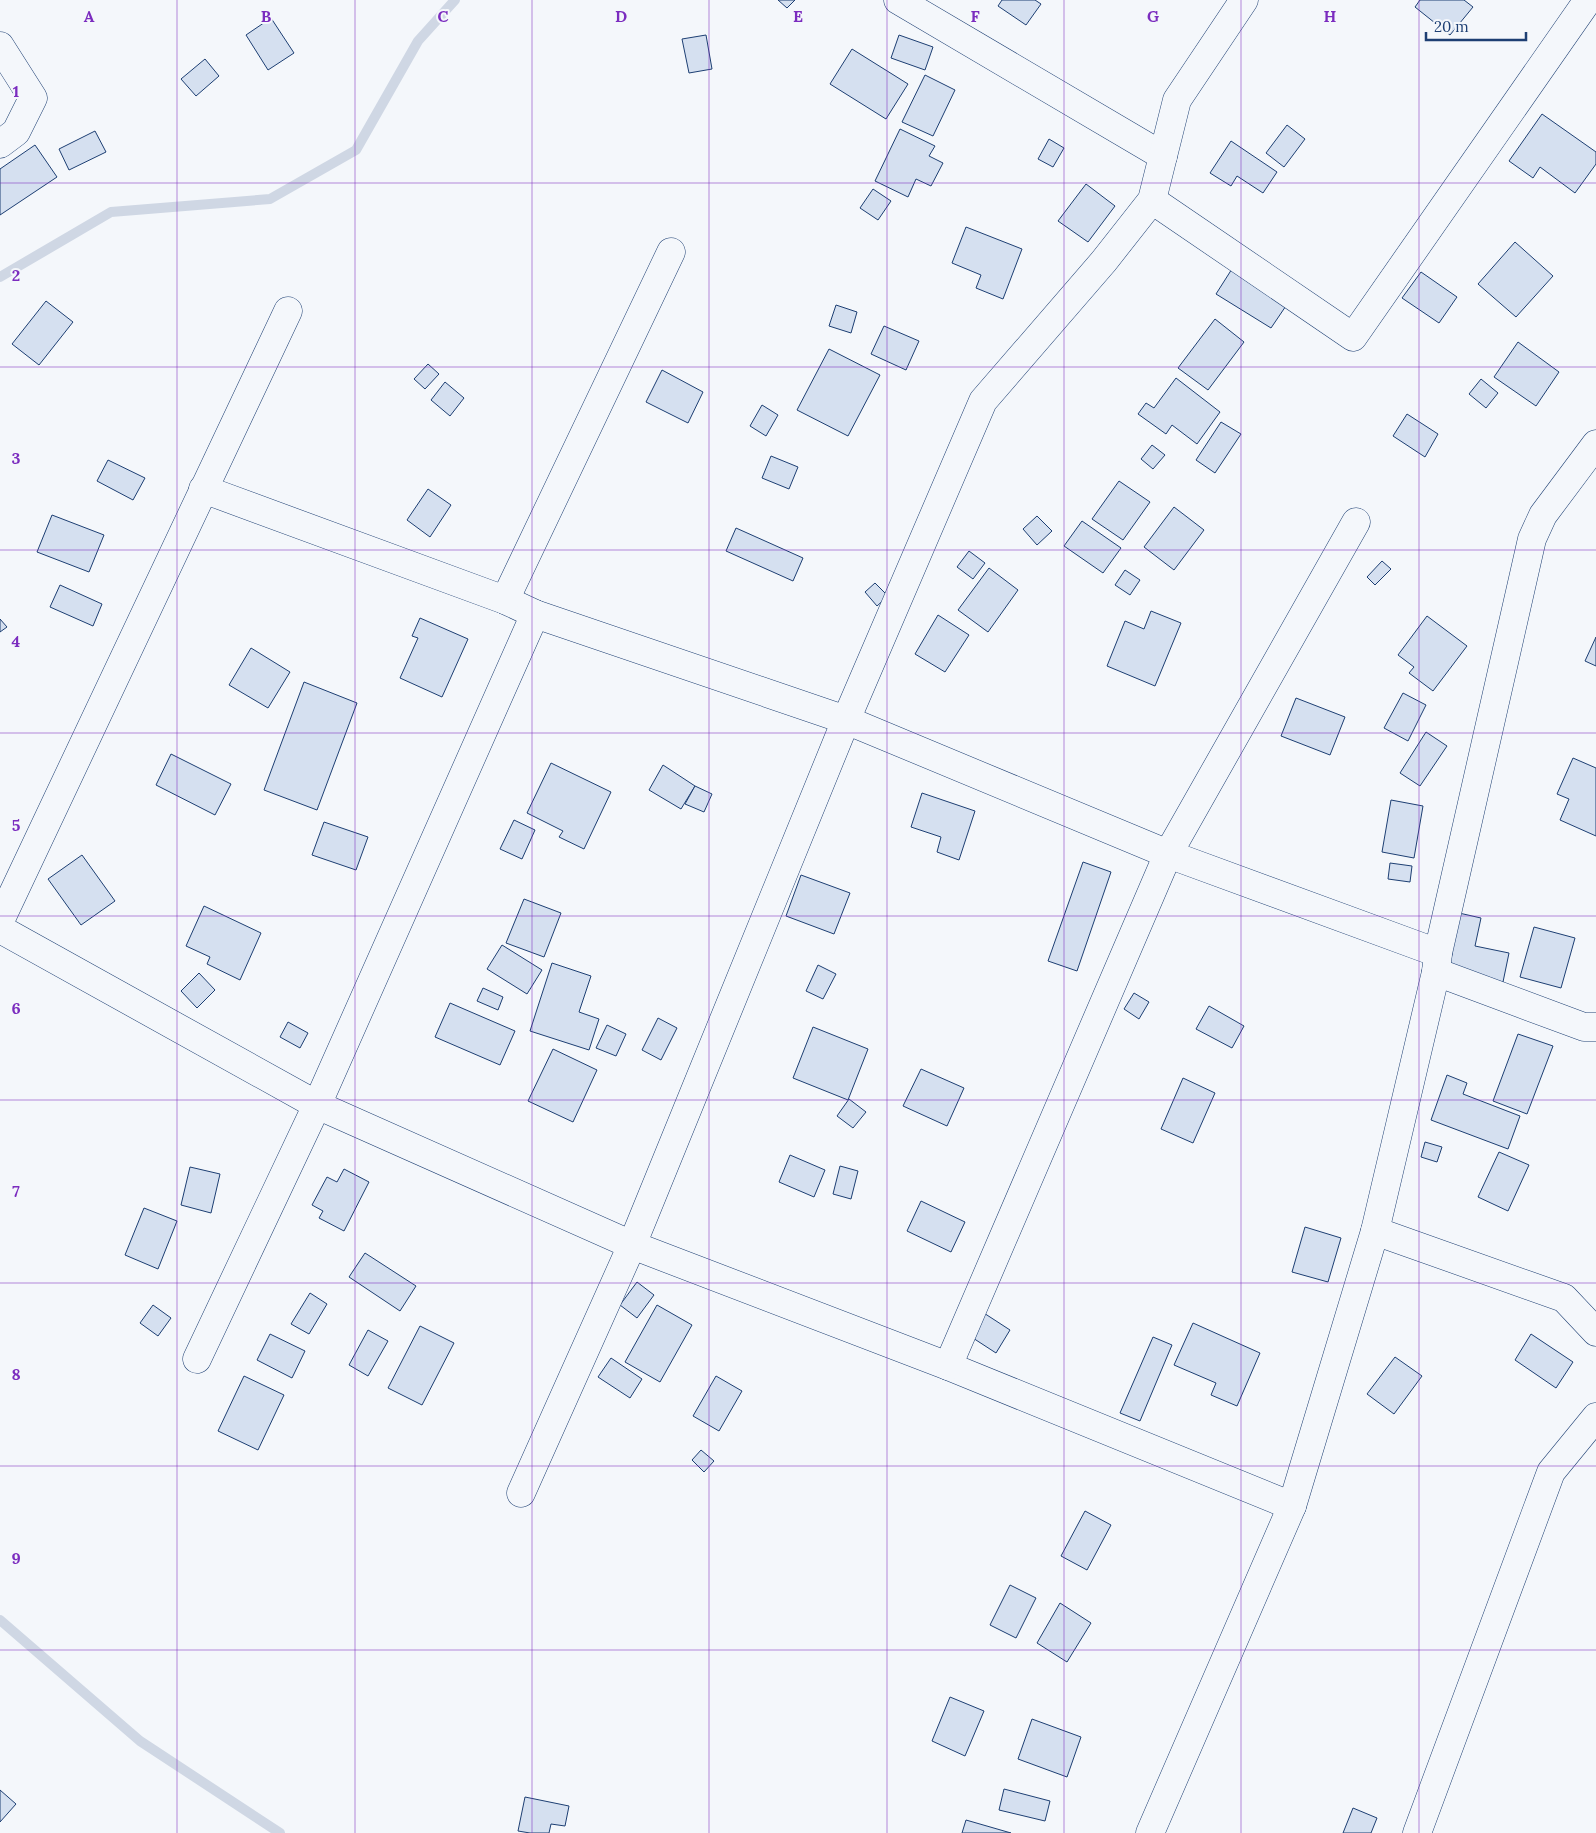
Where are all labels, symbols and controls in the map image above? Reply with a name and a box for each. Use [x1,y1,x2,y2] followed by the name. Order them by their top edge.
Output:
[84,6,95,26] text: A
[261,6,272,26] text: B
[437,6,449,26] text: C
[615,6,627,26] text: D
[793,6,803,26] text: E
[970,6,980,26] text: F
[1147,6,1159,26] text: G
[1324,6,1337,26] text: H
[1426,10,1526,42] scale bar
[1434,17,1469,36] text: 20 m
[13,81,19,101] text: 1
[12,265,20,285] text: 2
[12,448,21,468] text: 3
[12,631,21,651] text: 4
[12,815,21,835] text: 5
[11,998,21,1018] text: 6
[12,1181,20,1201] text: 7
[11,1364,21,1384] text: 8
[11,1548,21,1568] text: 9

